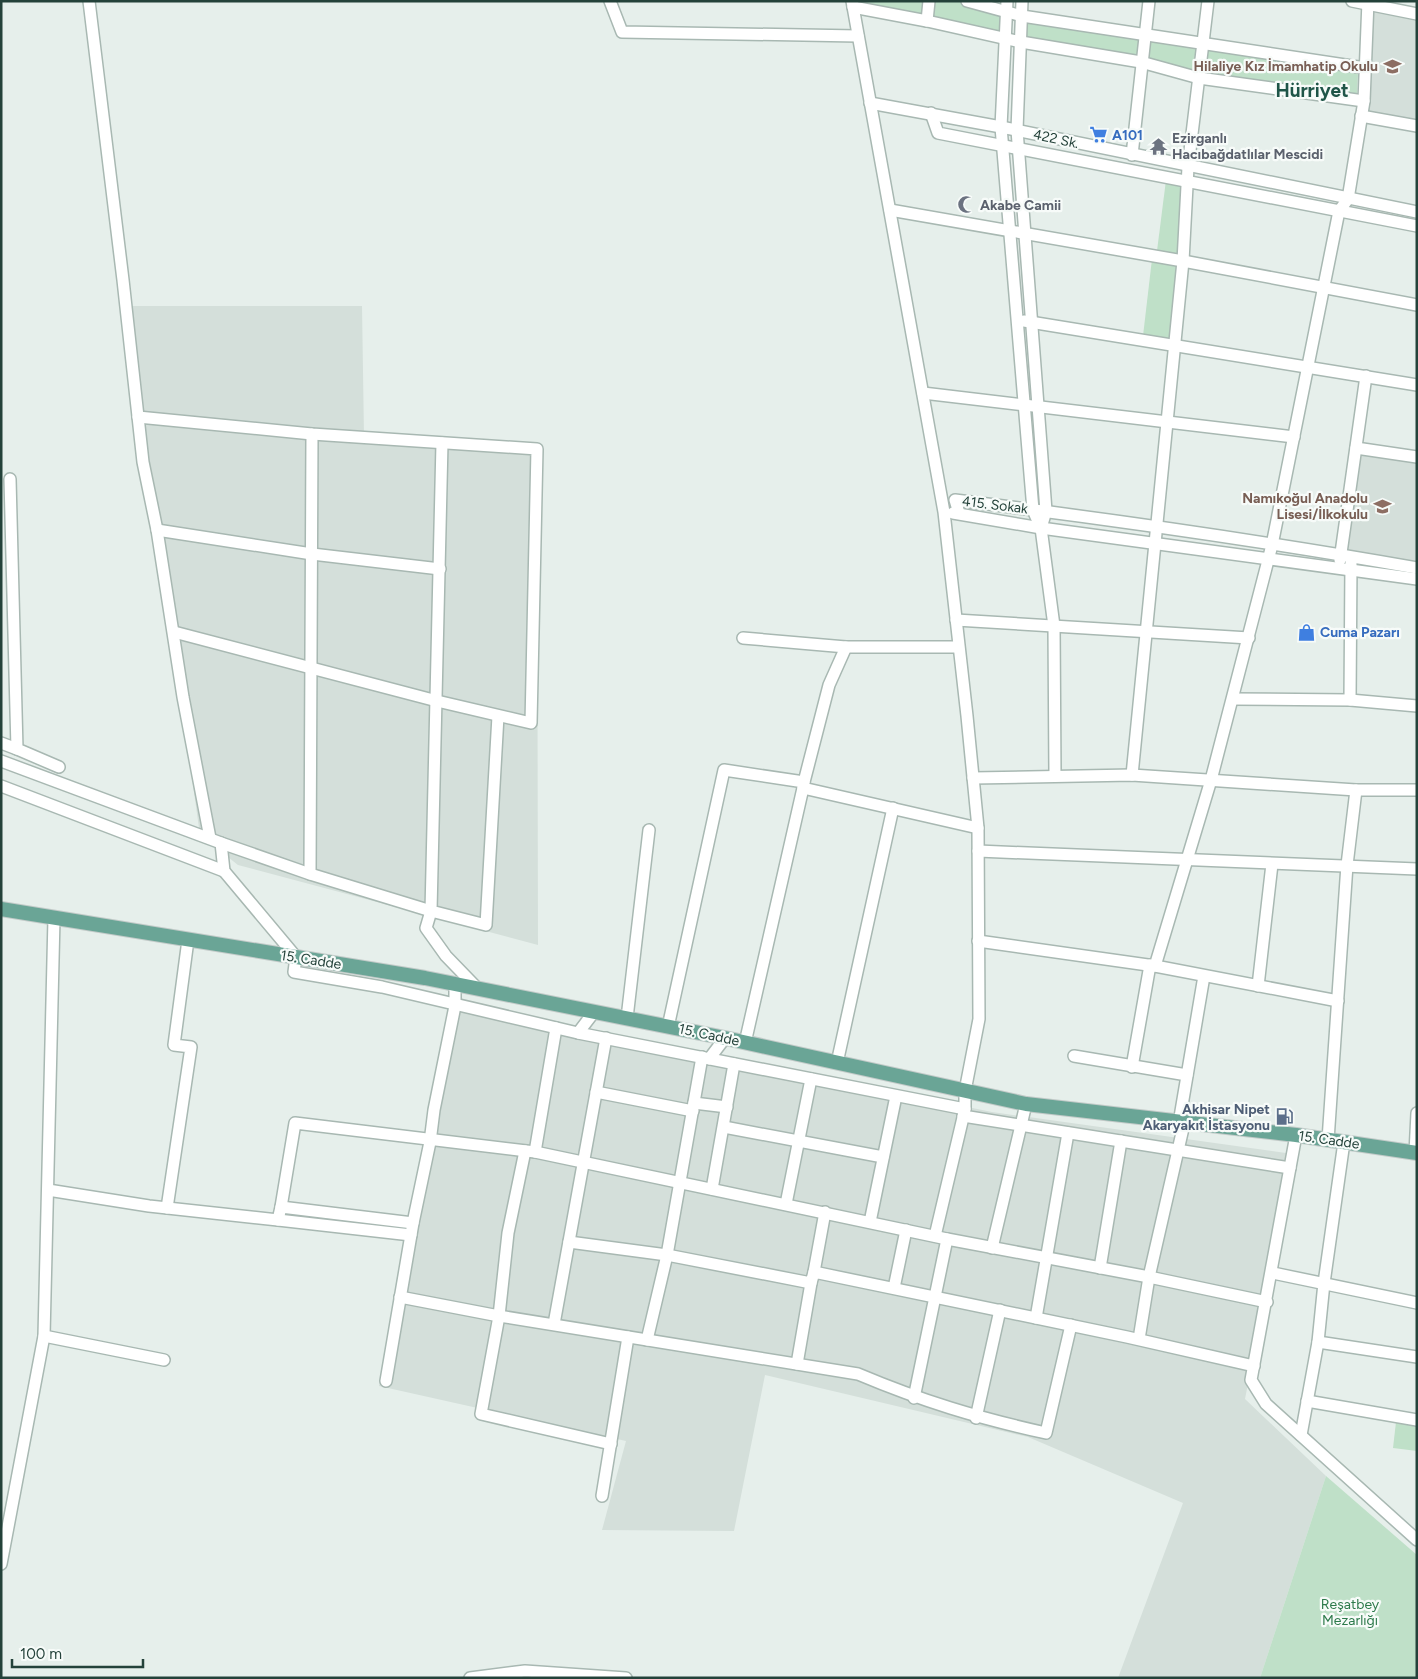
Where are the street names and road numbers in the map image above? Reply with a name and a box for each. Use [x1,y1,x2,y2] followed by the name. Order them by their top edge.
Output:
[1032,126,1080,152] street label: 422 Sk.
[961,493,1029,517] street label: 415. Sokak
[279,947,343,973] street label: 15. Cadde
[677,1020,741,1050] street label: 15. Cadde
[1297,1127,1361,1153] street label: 15. Cadde

